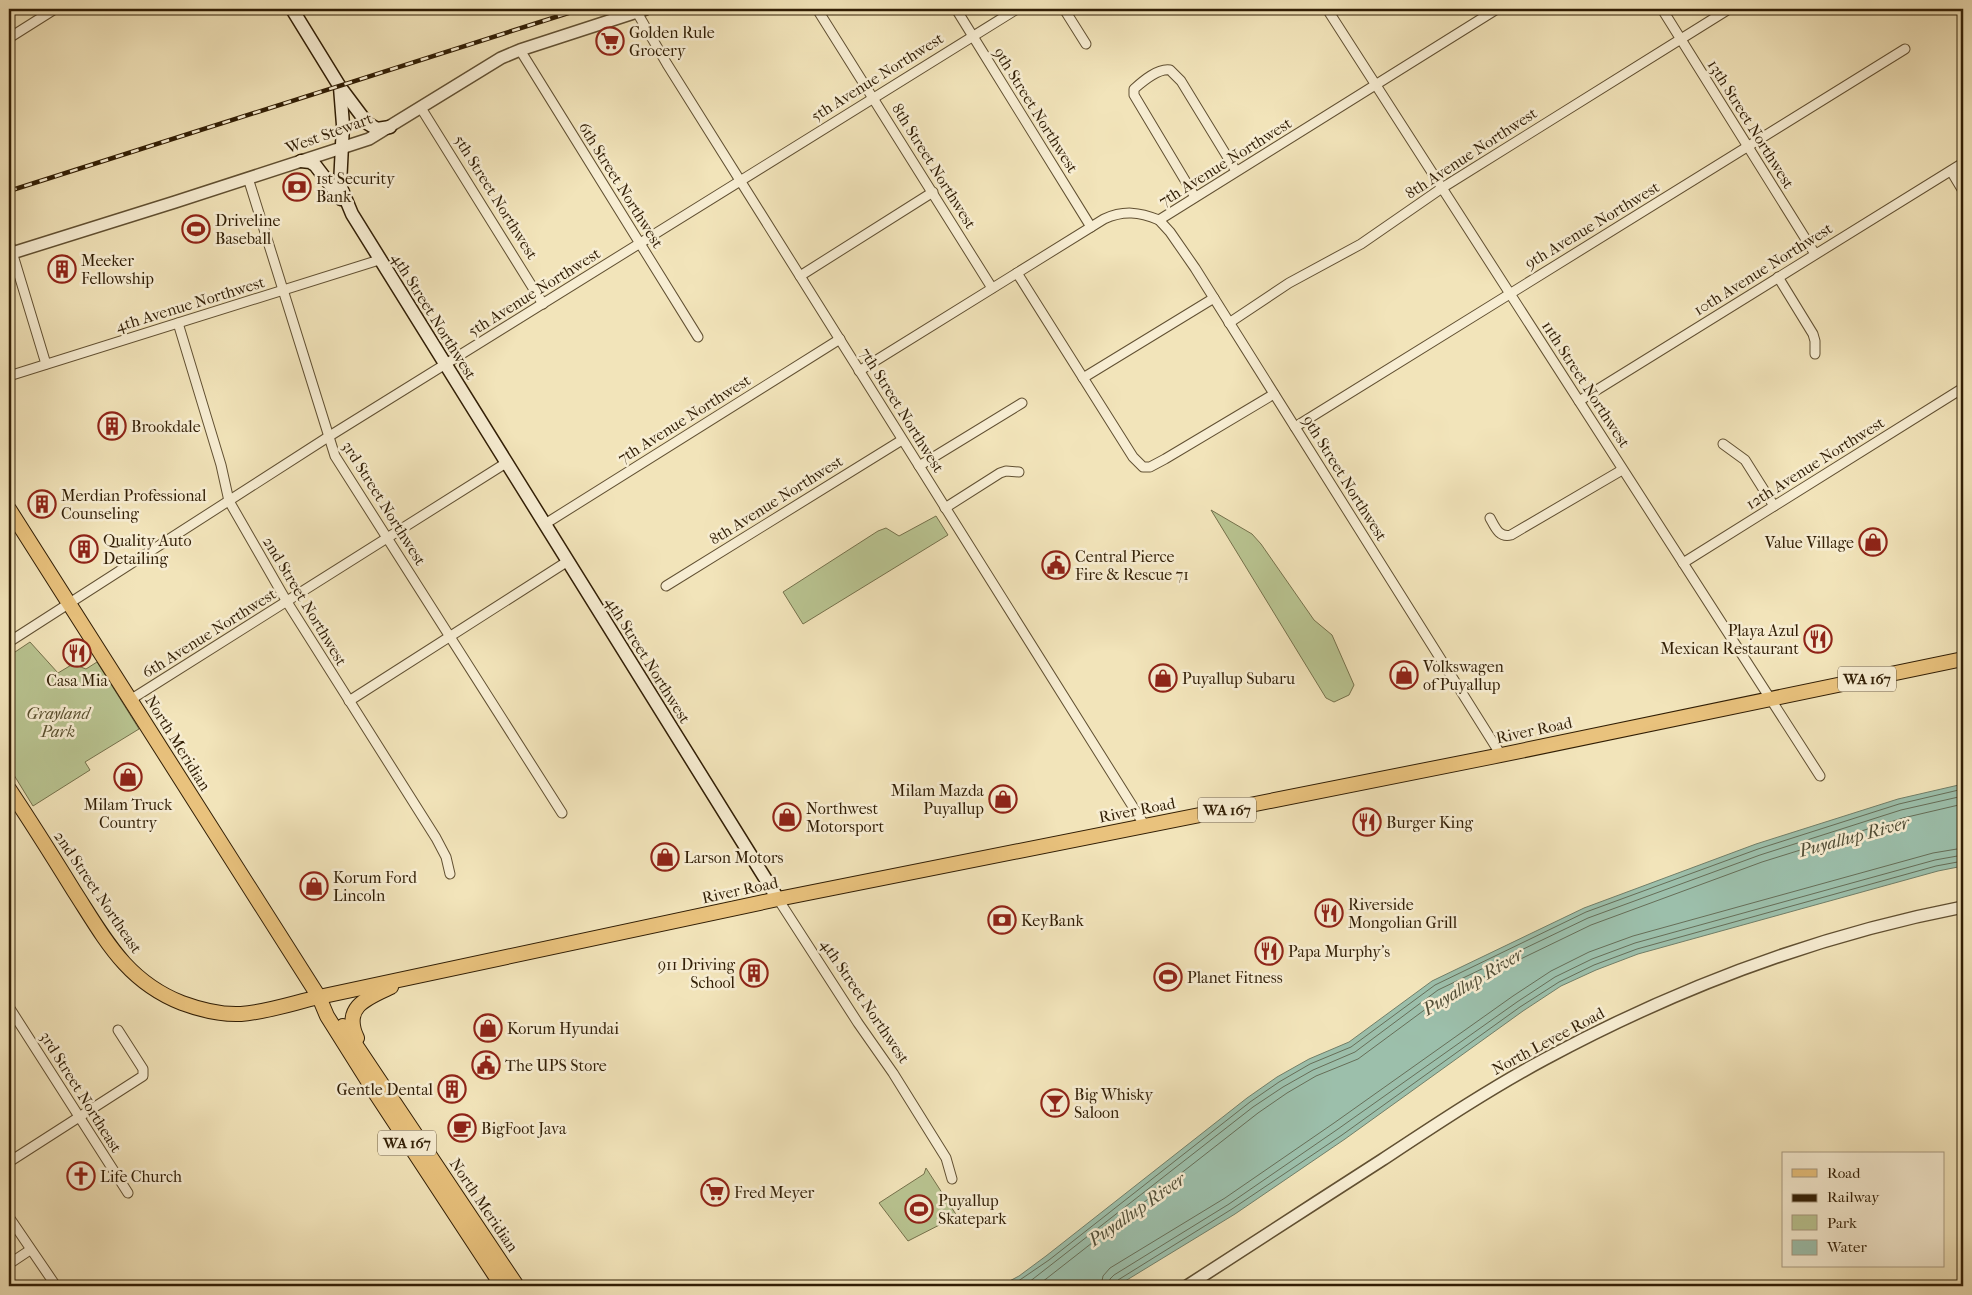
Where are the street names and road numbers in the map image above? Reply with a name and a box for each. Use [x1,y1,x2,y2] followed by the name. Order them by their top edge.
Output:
[807,28,947,125] street label: 5th Avenue Northwest
[990,44,1082,177] street label: 9th Street Northwest
[1704,56,1798,192] street label: 13th Street Northwest
[888,100,980,232] street label: 8th Street Northwest
[1401,103,1541,203] street label: 8th Avenue Northwest
[282,108,375,158] street label: West Stewart
[1155,113,1295,211] street label: 7th Avenue Northwest
[575,119,668,252] street label: 6th Street Northwest
[450,131,542,263] street label: 5th Street Northwest
[1521,177,1663,273] street label: 9th Avenue Northwest
[1690,218,1836,319] street label: 10th Avenue Northwest
[464,243,604,340] street label: 5th Avenue Northwest
[387,249,481,383] street label: 4th Street Northwest
[113,272,267,336] street label: 4th Avenue Northwest
[1538,317,1634,451] street label: 11th Street Northwest
[856,344,948,476] street label: 7th Street Northwest
[614,370,754,468] street label: 7th Avenue Northwest
[1299,412,1391,545] street label: 9th Street Northwest
[1742,413,1888,513] street label: 12th Avenue Northwest
[338,437,430,569] street label: 3rd Street Northwest
[706,451,846,549] street label: 8th Avenue Northwest
[259,533,351,669] street label: 2nd Street Northwest
[139,584,280,682] street label: 6th Avenue Northwest
[601,593,695,727] street label: 4th Street Northwest
[1838,666,1896,692] road number: WA 167
[141,692,215,795] street label: North Meridian
[1494,713,1574,747] street label: River Road
[1097,793,1177,827] street label: River Road
[1198,798,1256,822] road number: WA 167
[50,827,146,957] street label: 2nd Street Northeast
[700,873,780,907] street label: River Road
[816,935,914,1067] street label: 4th Street Northwest
[1488,1003,1608,1079] street label: North Levee Road
[36,1028,126,1156] street label: 3rd Street Northeast
[378,1130,436,1156] road number: WA 167
[446,1155,523,1256] street label: North Meridian

